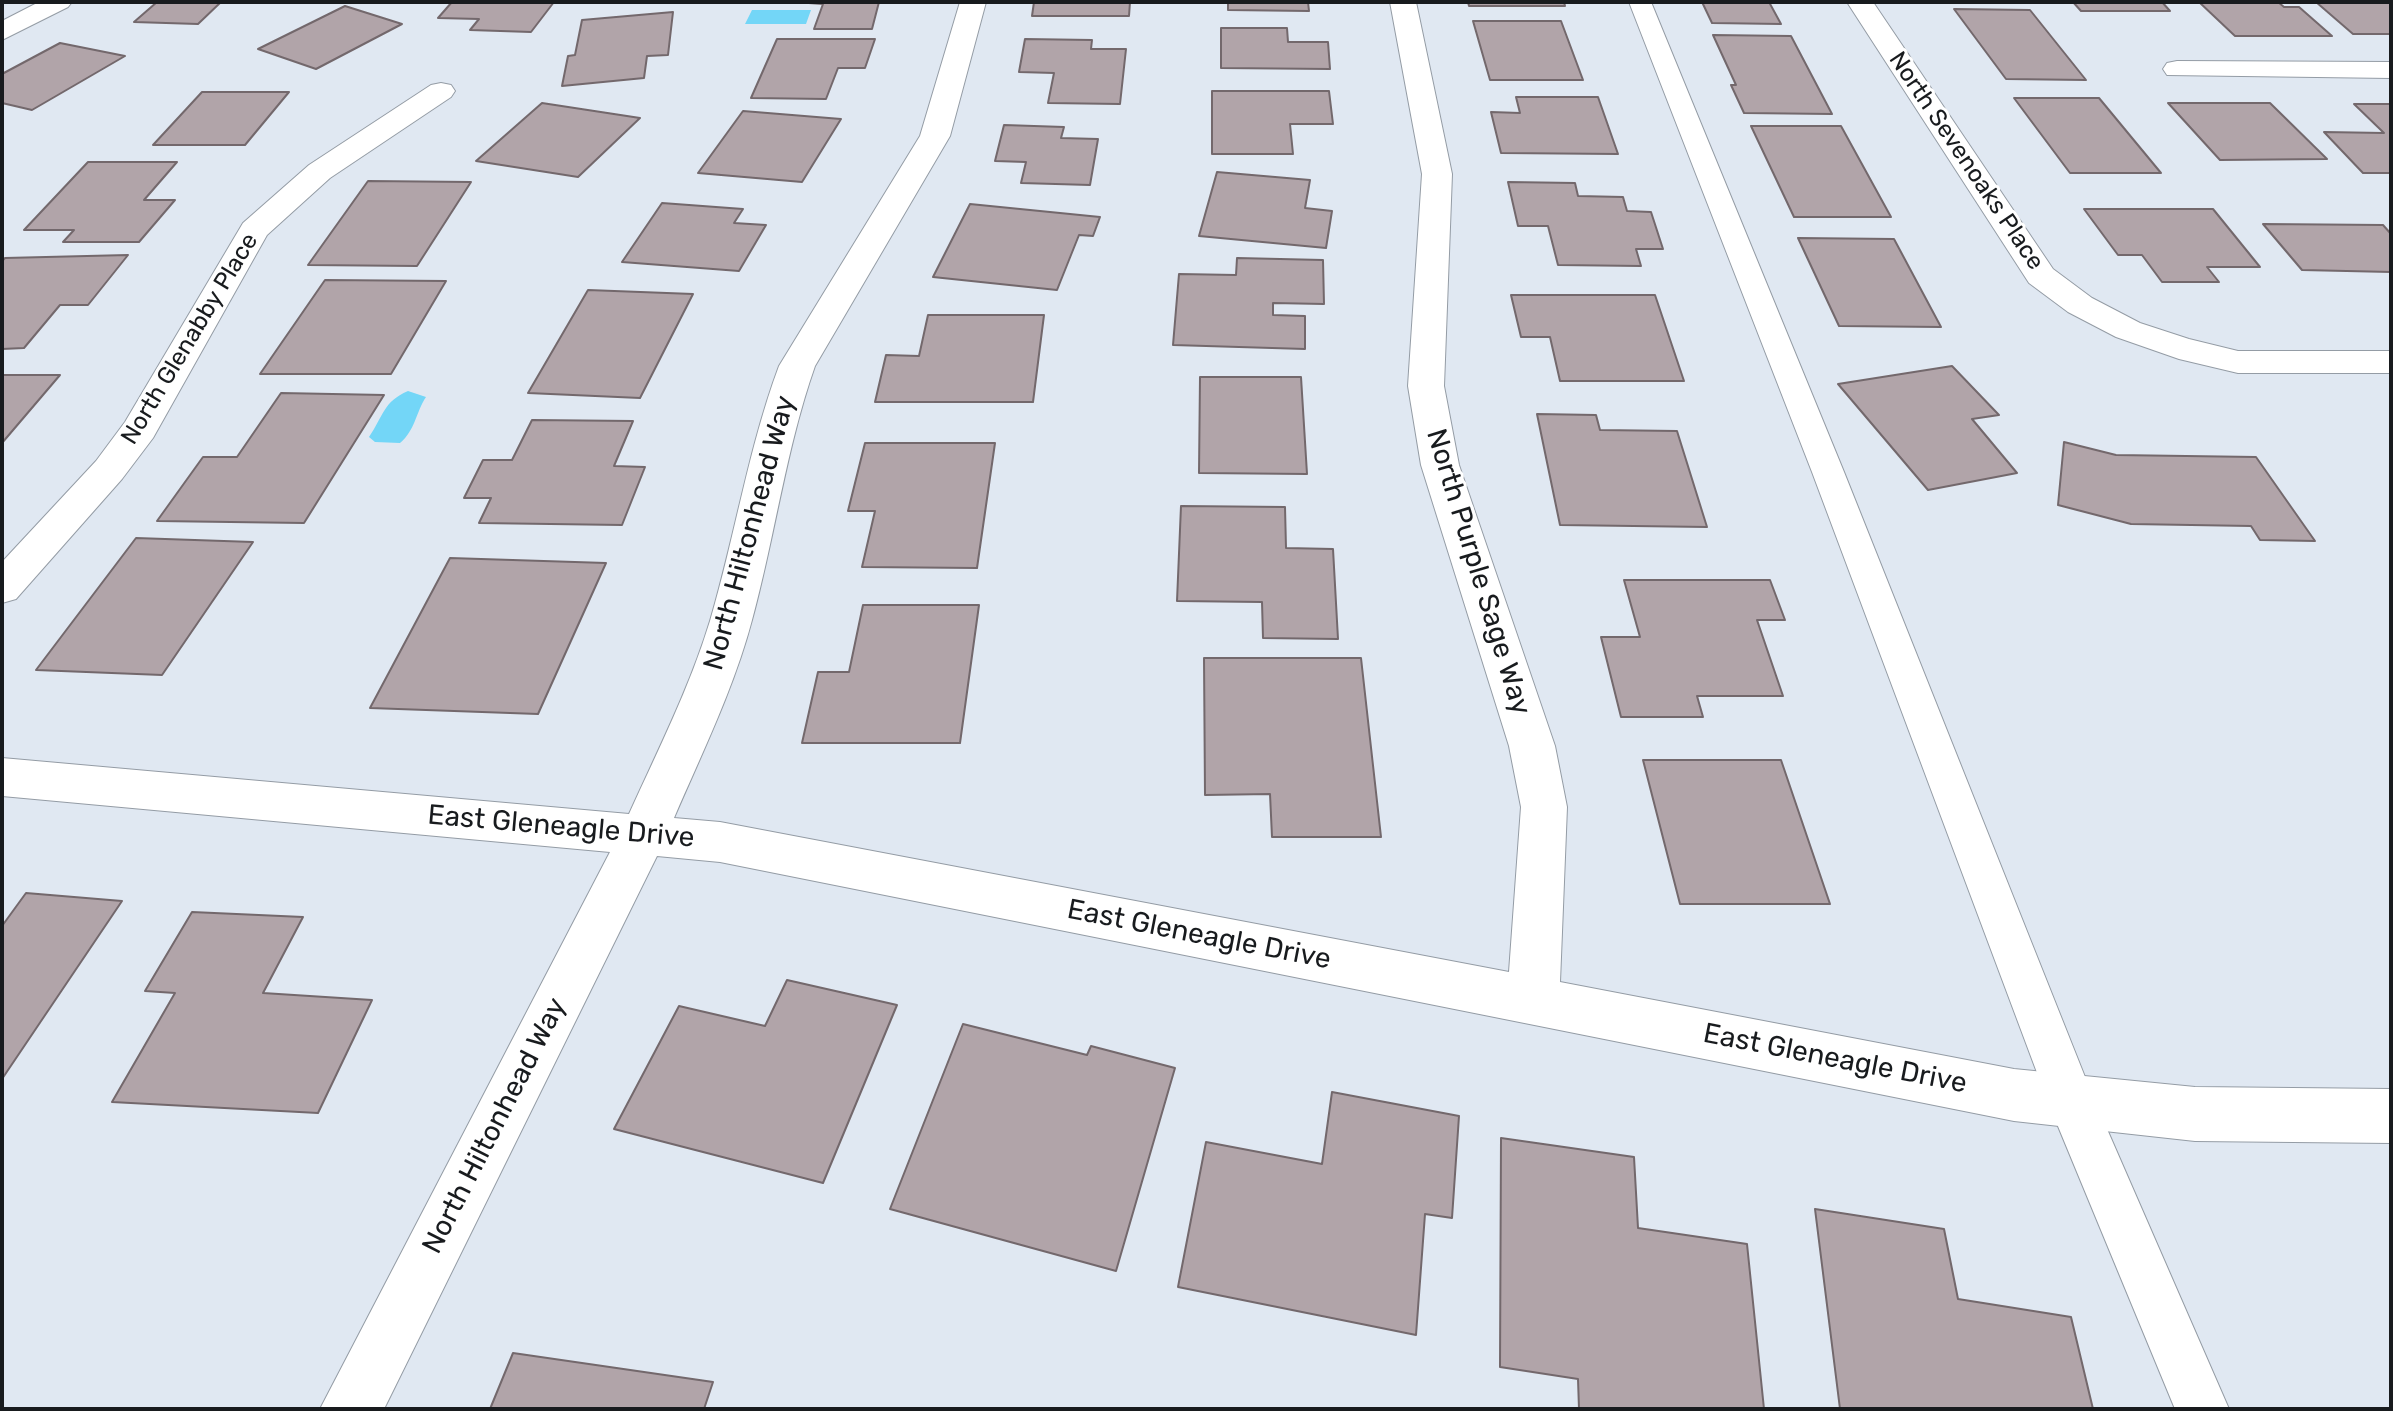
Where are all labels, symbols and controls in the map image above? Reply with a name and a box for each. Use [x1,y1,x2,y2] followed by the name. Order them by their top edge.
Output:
[1882,47,2050,275] street label: North Sevenoaks Place
[116,228,264,450] street label: North Glenabby Place
[697,392,803,674] street label: North Hiltonhead Way
[1419,425,1537,719] street label: North Purple Sage Way
[426,799,696,855] street label: East Gleneagle Drive
[1064,893,1334,977] street label: East Gleneagle Drive
[416,992,574,1260] street label: North Hiltonhead Way
[1700,1017,1970,1101] street label: East Gleneagle Drive

